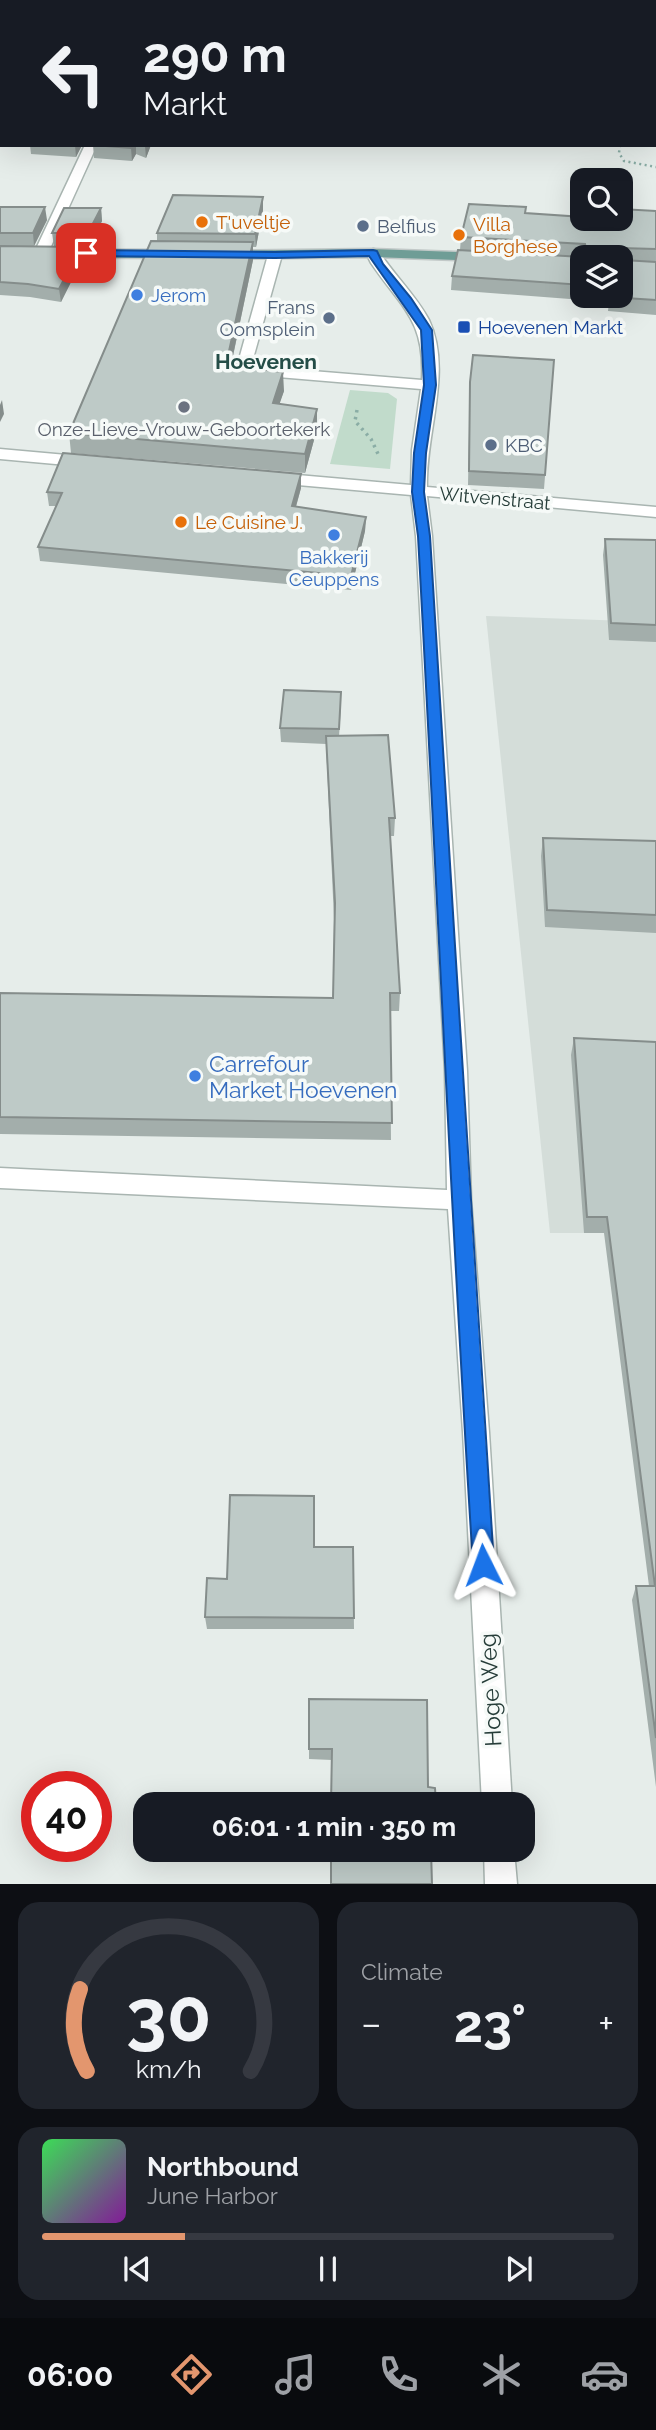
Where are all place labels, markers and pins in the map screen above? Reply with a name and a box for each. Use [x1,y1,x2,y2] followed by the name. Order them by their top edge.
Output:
[216,211,291,233] place label: T'uveltje
[473,213,558,257] place label: Villa Borghese
[194,214,210,230] marker: T'uveltje
[377,215,436,237] place label: Belfius
[355,218,371,234] marker: Belfius
[56,223,116,283] pin
[451,227,467,243] marker: Villa Borghese
[151,284,206,306] place label: Jerom
[129,287,145,303] marker: Jerom
[220,296,315,340] place label: Frans Oomsplein
[321,310,337,326] marker: Frans Oomsplein
[478,316,624,338] place label: Hoevenen Markt
[456,319,472,335] marker: Hoevenen Markt
[176,399,192,415] marker: Onze-Lieve-Vrouw-Geboortekerk
[38,418,330,440] place label: Onze-Lieve-Vrouw-Geboortekerk
[505,434,543,456] place label: KBC
[483,437,499,453] marker: KBC
[195,511,303,533] place label: Le Cuisine J.
[173,514,189,530] marker: Le Cuisine J.
[326,527,342,543] marker: Bakkerij Ceuppens
[289,546,379,590] place label: Bakkerij Ceuppens
[209,1050,398,1103] place label: Carrefour Market Hoevenen
[187,1068,203,1084] marker: Carrefour Market Hoevenen

